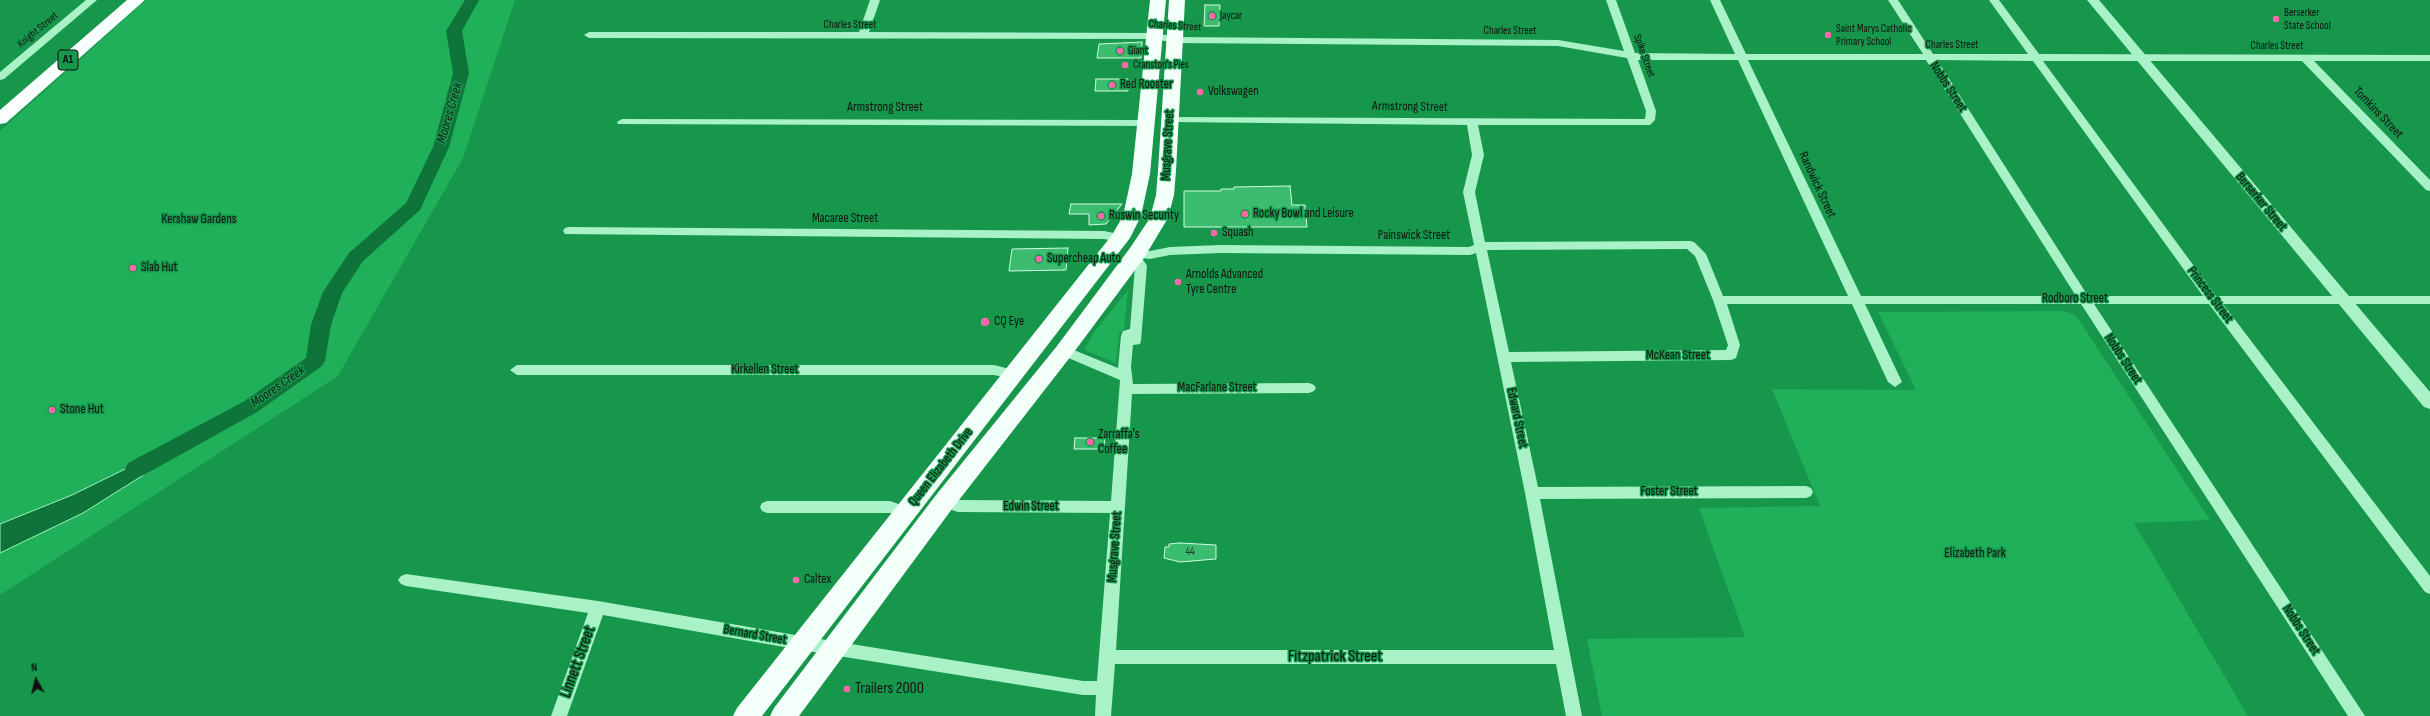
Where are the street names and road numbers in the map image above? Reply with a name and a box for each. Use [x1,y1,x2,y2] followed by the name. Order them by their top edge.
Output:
[15,9,61,51] street label: Knight Street
[824,18,876,32] street label: Charles Street
[1148,18,1202,34] street label: Charles Street
[1484,24,1536,38] street label: Charles Street
[1630,33,1658,79] street label: Spike Street
[1926,38,1978,52] street label: Charles Street
[2251,39,2303,53] street label: Charles Street
[58,50,78,70] road number: A1
[1926,59,1970,115] street label: Nobbs Street
[2350,84,2406,142] street label: Tomkins Street
[1372,99,1448,115] street label: Armstrong Street
[847,100,923,116] street label: Armstrong Street
[1158,109,1178,181] street label: Musgrave Street
[1795,149,1839,221] street label: Randwick Street
[2232,170,2290,234] street label: Berserker Street
[812,211,878,227] street label: Macaree Street
[1378,228,1450,244] street label: Painswick Street
[2184,264,2236,326] street label: Princess Street
[2042,291,2108,307] street label: Rodboro Street
[2101,331,2145,387] street label: Nobbs Street
[1646,348,1710,364] street label: McKean Street
[731,362,799,378] street label: Kirkellen Street
[1177,380,1257,396] street label: MacFarlane Street
[1503,386,1531,450] street label: Edward Street
[906,425,976,509] street label: Queen Elizabeth Drive
[1640,484,1698,500] street label: Foster Street
[1003,499,1059,515] street label: Edwin Street
[1105,511,1125,583] street label: Musgrave Street
[2279,602,2323,658] street label: Nobbs Street
[722,622,788,648] street label: Bernard Street
[556,623,600,701] street label: Linnett Street
[1288,647,1382,667] street label: Fitzpatrick Street

